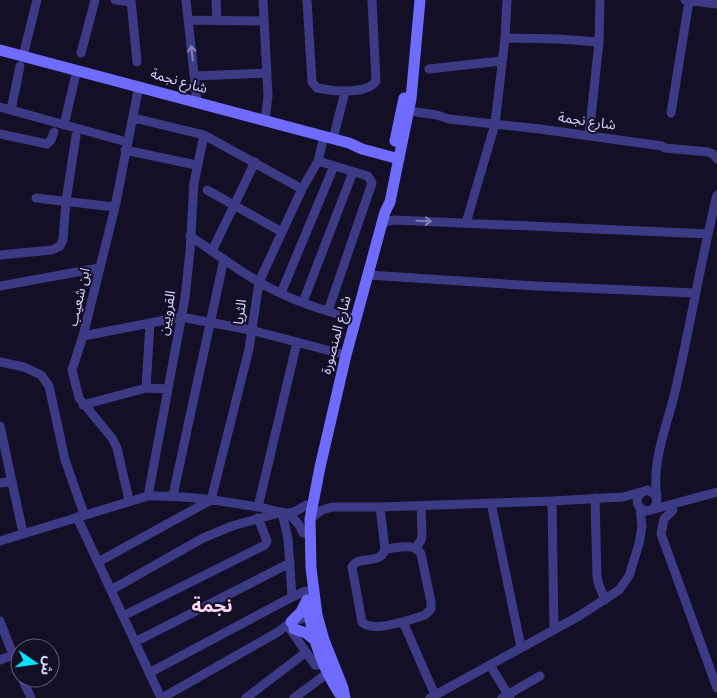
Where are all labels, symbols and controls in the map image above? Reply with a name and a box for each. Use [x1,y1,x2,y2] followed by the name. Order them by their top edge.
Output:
[187,46,197,62] one-way arrow
[148,65,209,99] street label: شارع نجمة
[557,109,617,135] street label: شارع نجمة
[416,217,432,226] one-way arrow
[64,266,94,328] street label: ابن شعيب
[155,289,179,337] street label: القرويين
[317,294,357,377] street label: شارع المنصورة
[230,298,250,326] street label: الثريا
[192,595,232,617] district label: نجمة
[10,638,60,688] north arrow
[37,655,58,677] text: ش

